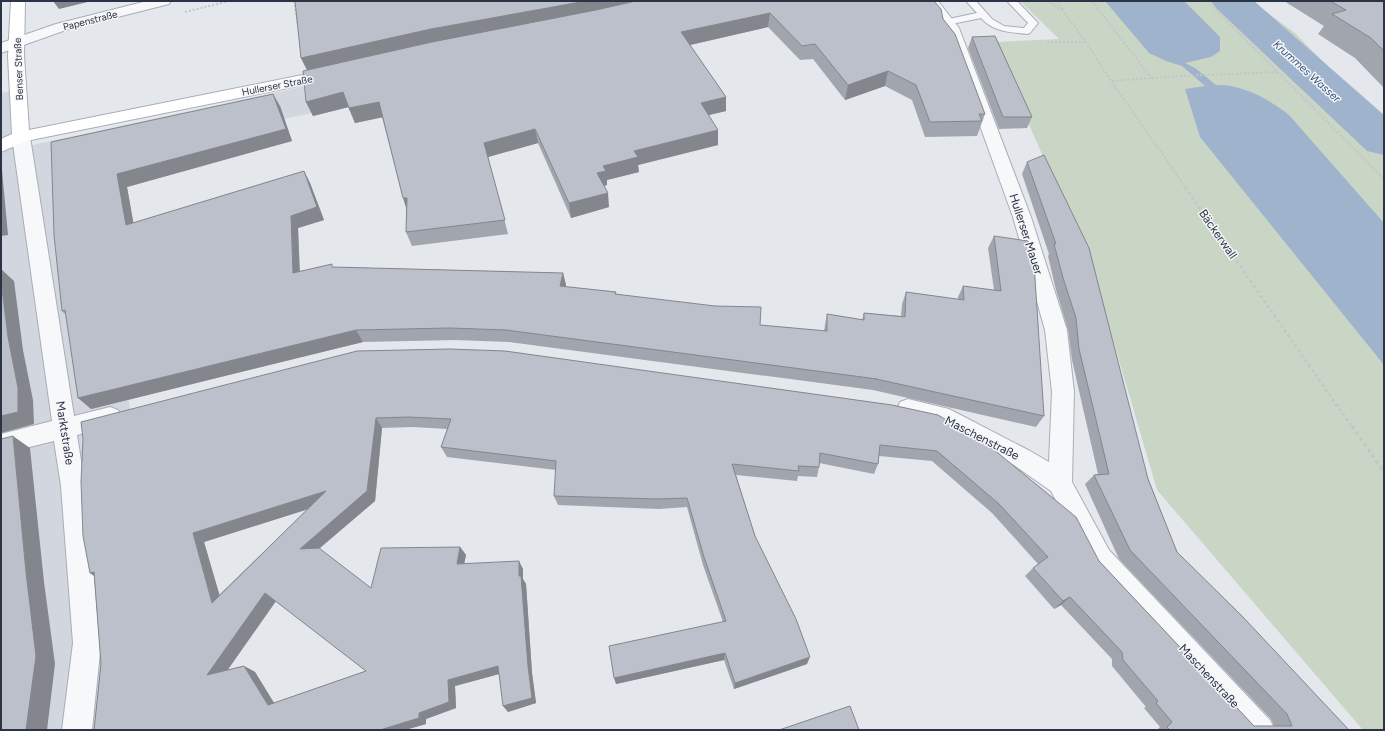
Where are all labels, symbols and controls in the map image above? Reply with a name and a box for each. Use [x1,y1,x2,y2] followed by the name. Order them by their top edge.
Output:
[61,7,119,34] street label: Papenstraße
[11,37,26,101] street label: Benser Straße
[1270,38,1344,106] water label: Krummes Wasser
[241,72,314,99] street label: Hullerser Straße
[1006,192,1046,276] street label: Hullerser Mauer
[1196,207,1240,261] street label: Bäckerwall
[53,400,77,466] street label: Marktstraße
[942,413,1022,463] street label: Maschenstraße
[1176,641,1242,711] street label: Maschenstraße

